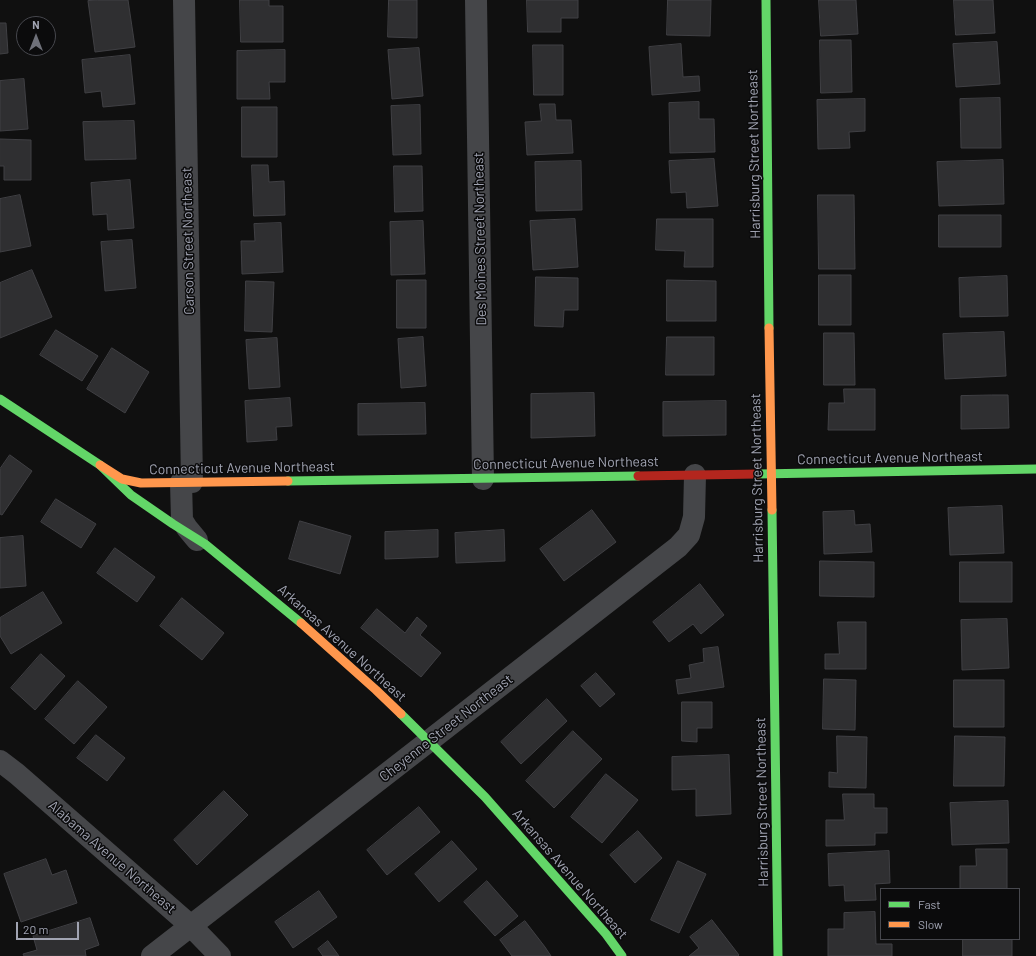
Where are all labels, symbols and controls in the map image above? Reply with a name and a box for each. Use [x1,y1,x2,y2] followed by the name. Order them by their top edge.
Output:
[16,16,56,56] north arrow
[32,18,40,31] text: N
[744,69,764,239] street label: Harrisburg Street Northeast
[470,152,490,326] street label: Des Moines Street Northeast
[178,167,198,315] street label: Carson Street Northeast
[747,393,767,563] street label: Harrisburg Street Northeast
[797,448,983,468] street label: Connecticut Avenue Northeast
[473,453,659,473] street label: Connecticut Avenue Northeast
[149,458,335,478] street label: Connecticut Avenue Northeast
[274,581,410,705] street label: Arkansas Avenue Northeast
[376,671,516,785] street label: Cheyenne Street Northeast
[752,717,772,887] street label: Harrisburg Street Northeast
[45,797,179,917] street label: Alabama Avenue Northeast
[509,805,631,943] street label: Arkansas Avenue Northeast
[880,888,1020,940] legend
[918,897,941,911] text: Fast
[18,914,81,940] scale bar
[918,917,943,931] text: Slow
[23,922,49,936] text: 20 m

